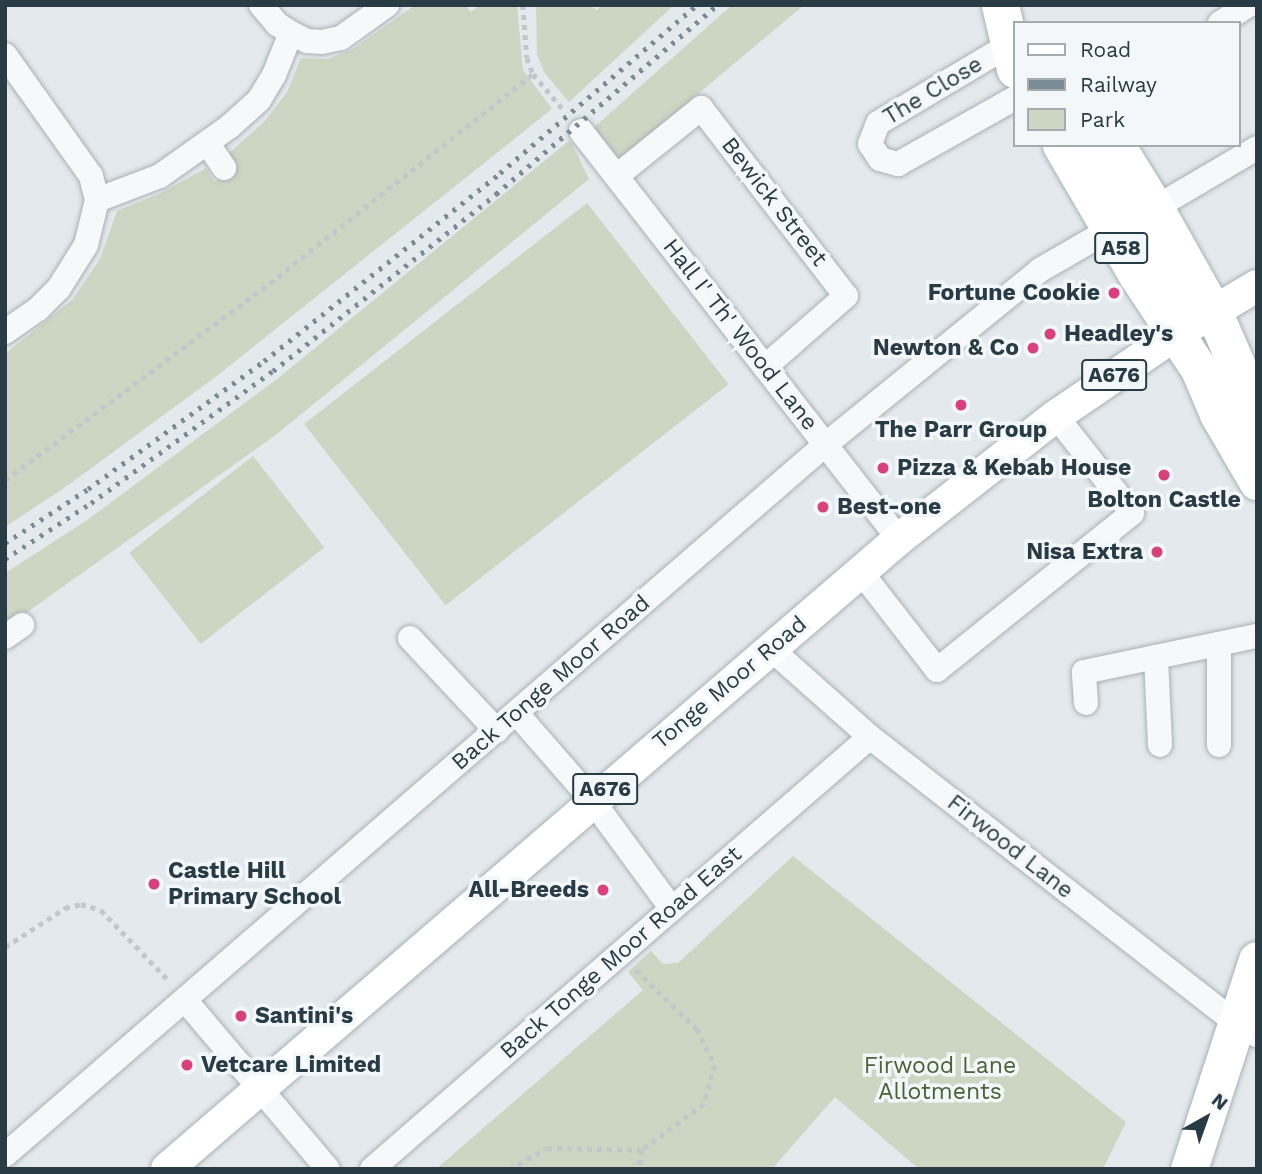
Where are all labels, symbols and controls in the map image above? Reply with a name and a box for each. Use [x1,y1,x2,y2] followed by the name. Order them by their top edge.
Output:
[1014,21,1241,147] legend
[1080,37,1131,62] text: Road
[878,51,988,131] street label: The Close
[1080,72,1157,97] text: Railway
[1080,107,1125,132] text: Park
[715,132,833,272] street label: Bewick Street
[1093,230,1149,266] road number: A58
[656,233,824,437] street label: Hall I' Th' Wood Lane
[928,279,1100,307] place label: Fortune Cookie
[1106,285,1122,301] marker: Fortune Cookie
[1064,320,1173,348] place label: Headley's
[1042,326,1058,342] marker: Headley's
[873,334,1019,362] place label: Newton & Co
[1025,340,1041,356] marker: Newton & Co
[1081,358,1147,392] road number: A676
[953,397,969,413] marker: The Parr Group
[875,416,1047,444] place label: The Parr Group
[897,454,1132,482] place label: Pizza & Kebab House
[875,460,891,476] marker: Pizza & Kebab House
[1156,467,1172,483] marker: Bolton Castle
[1087,486,1241,514] place label: Bolton Castle
[837,493,941,521] place label: Best-one
[815,499,831,515] marker: Best-one
[1026,538,1143,566] place label: Nisa Extra
[1149,544,1165,560] marker: Nisa Extra
[446,589,656,777] street label: Back Tonge Moor Road
[647,610,813,756] street label: Tonge Moor Road
[572,772,638,806] road number: A676
[941,789,1079,905] street label: Firwood Lane
[494,840,748,1066] street label: Back Tonge Moor Road East
[168,857,342,911] place label: Castle Hill Primary School
[146,876,162,892] marker: Castle Hill Primary School
[468,876,589,904] place label: All-Breeds
[595,882,611,898] marker: All-Breeds
[255,1002,353,1030] place label: Santini's
[233,1008,249,1024] marker: Santini's
[201,1051,381,1079] place label: Vetcare Limited
[864,1052,1016,1106] park label: Firwood Lane Allotments
[179,1057,195,1073] marker: Vetcare Limited
[1171,1083,1241,1153] north arrow
[1207,1088,1233,1115] text: N

